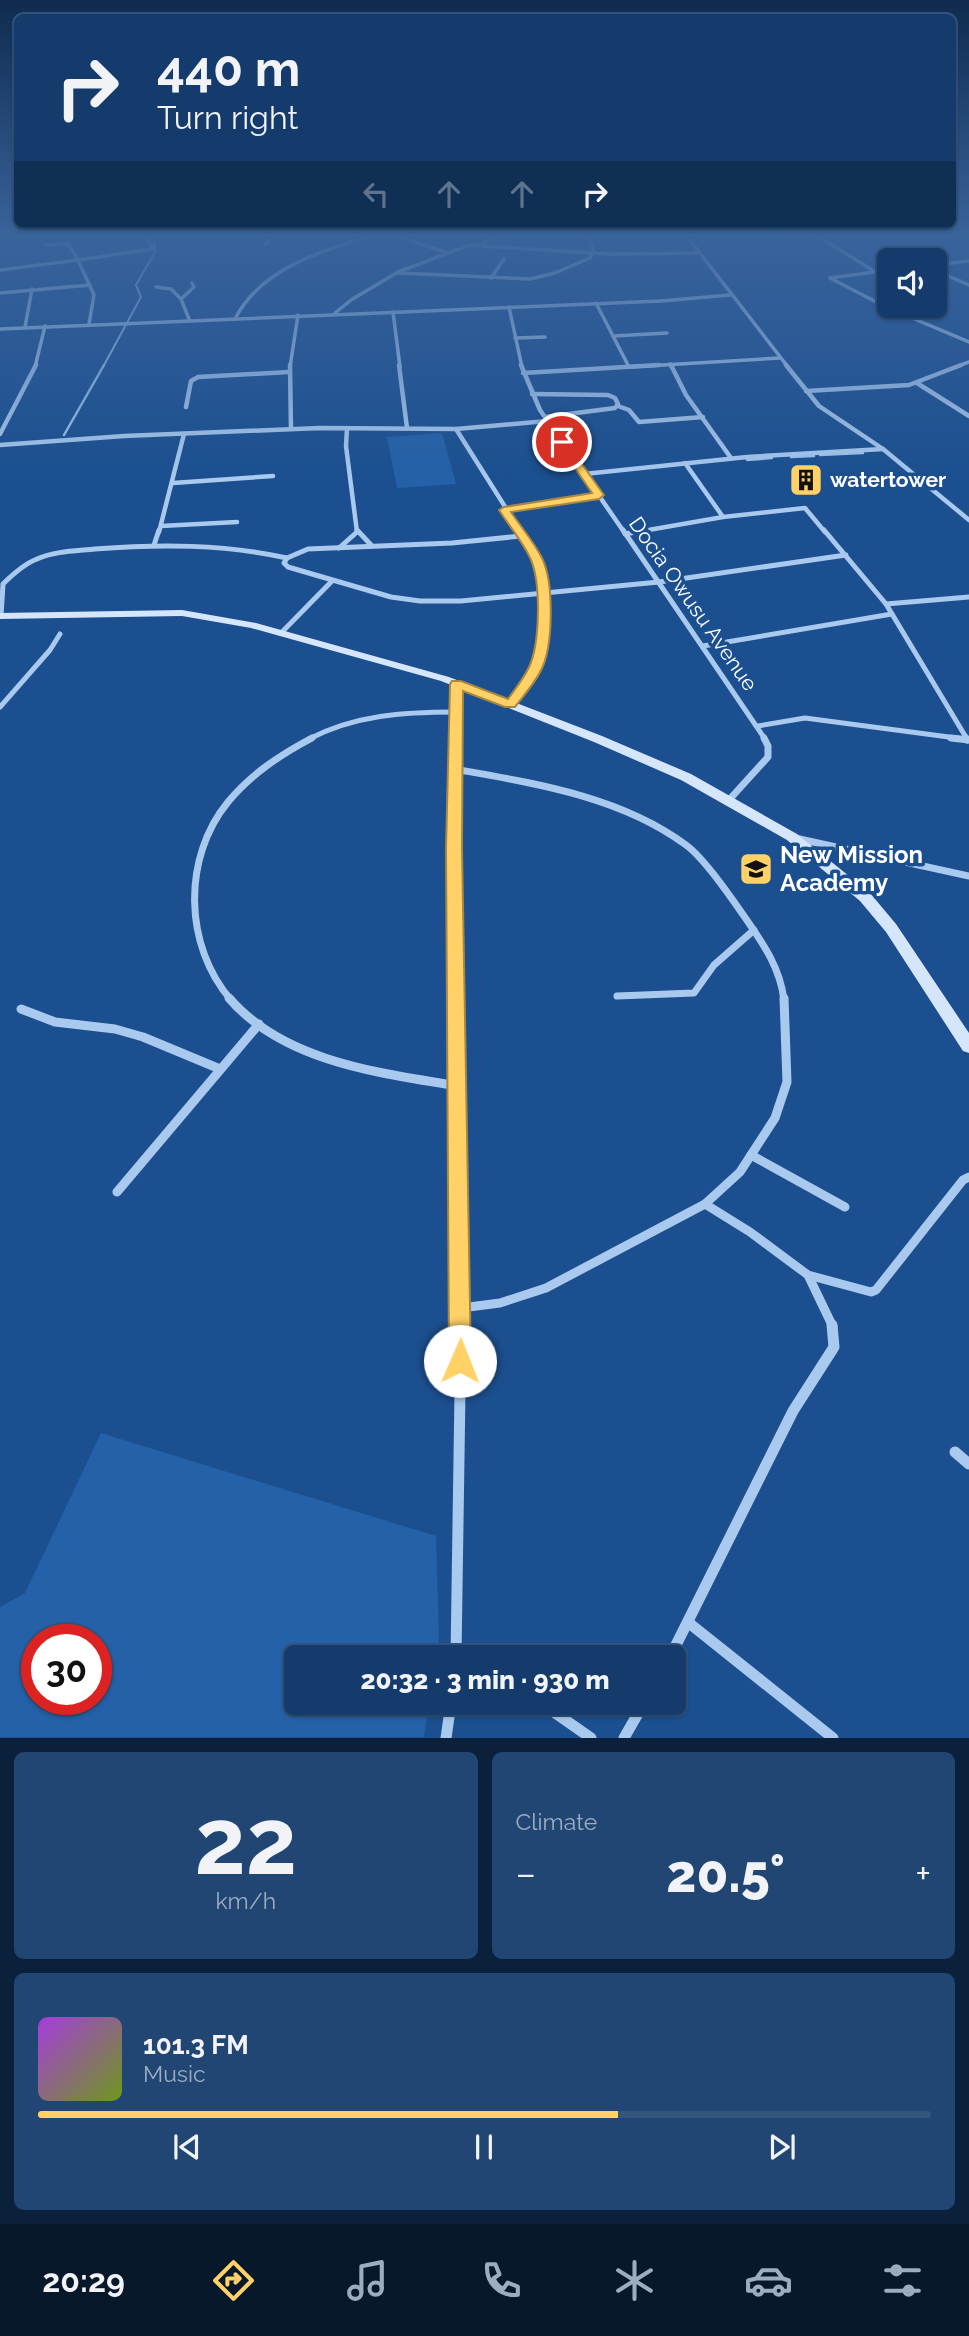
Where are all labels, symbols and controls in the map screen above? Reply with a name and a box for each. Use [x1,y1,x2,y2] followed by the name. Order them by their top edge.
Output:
[157,40,300,97] text: 440 m
[42,42,133,133] icon: right
[157,99,298,136] text: Turn right
[357,175,395,213] icon: left
[430,175,468,213] icon: ahead
[503,175,541,213] icon: ahead
[576,175,614,213] icon: right
[877,248,947,318] map controls
[877,248,947,318] button: sound
[532,412,592,472] pin
[543,423,581,461] icon: arrive
[787,461,825,499] building icon: watertower
[830,467,946,492] place label: watertower
[624,512,763,696] street label: Docia Owusu Avenue
[780,840,923,897] place label: New Mission Academy
[737,850,775,888] school or university icon: New Mission Academy
[423,1324,497,1398] position arrow
[21,1624,112,1715] speed limit sign: 30
[360,1665,610,1695] text: 20:32 · 3 min · 930 m
[194,1788,297,1895] text: 22
[516,1808,597,1835] text: Climate
[666,1843,785,1904] text: 20.5°
[516,1851,536,1896] text: −
[915,1851,931,1896] text: +
[215,1887,276,1914] text: km/h
[143,2030,249,2060] text: 101.3 FM
[143,2060,206,2087] text: Music
[168,2128,206,2166] icon: previous
[465,2128,503,2166] icon: pause
[763,2128,801,2166] icon: next
[209,2256,258,2305] icon: directions
[343,2256,392,2305] icon: music
[477,2256,526,2305] icon: phone
[610,2256,659,2305] icon: climate
[744,2256,793,2305] icon: car
[878,2256,927,2305] icon: filters
[42,2262,125,2299] text: 20:29

